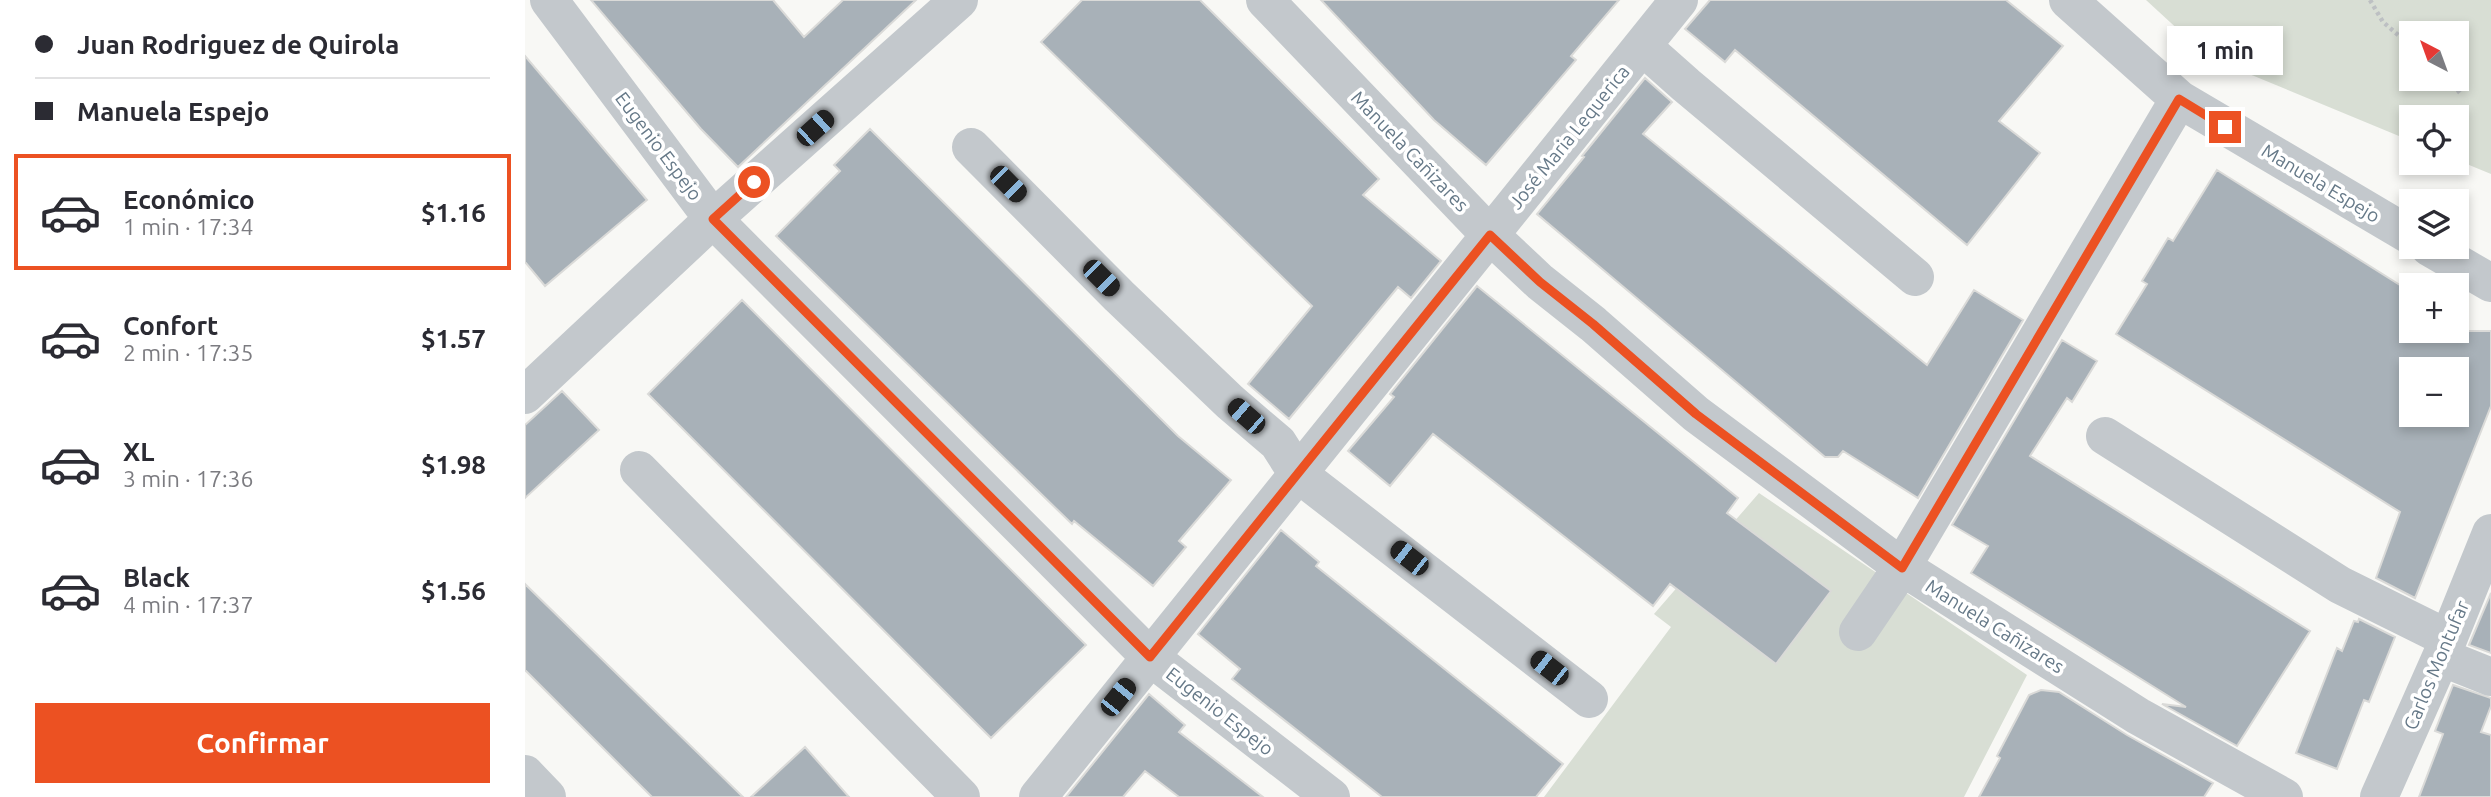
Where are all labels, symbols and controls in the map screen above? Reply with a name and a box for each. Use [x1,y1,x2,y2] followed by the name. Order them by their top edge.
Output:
[2399,21,2469,91] north arrow
[2399,21,2469,427] map controls
[2167,25,2283,74] callout: 1 min
[77,30,399,59] text: Juan Rodriguez de Quirola
[2196,38,2254,63] text: 1 min
[1504,61,1634,213] street label: José Maria Lequerica
[1347,86,1473,216] street label: Manuela Cañizares
[611,87,707,205] street label: Eugenio Espejo
[77,97,269,126] text: Manuela Espejo
[2399,105,2469,175] button: locate
[793,106,838,150] car
[2209,111,2241,143] route end
[2258,139,2384,227] street label: Manuela Espejo
[986,162,1031,206] car
[738,166,770,198] route start
[39,181,102,244] icon: car
[123,185,255,214] text: Económico
[2399,189,2469,259] button: layers
[421,198,486,227] text: $1.16
[123,214,254,239] text: 1 min · 17:34
[1079,256,1124,300] car
[2399,273,2469,343] button: +
[39,307,102,370] icon: car
[123,311,218,340] text: Confort
[421,324,486,353] text: $1.57
[123,340,254,365] text: 2 min · 17:35
[2399,357,2469,427] button: −
[1224,394,1269,438] car
[39,433,102,496] icon: car
[123,437,154,466] text: XL
[421,450,486,479] text: $1.98
[123,466,254,491] text: 3 min · 17:36
[1386,537,1433,579] car
[39,559,102,622] icon: car
[123,563,190,592] text: Black
[1922,575,2068,677] street label: Manuela Cañizares
[421,576,486,605] text: $1.56
[123,592,254,617] text: 4 min · 17:37
[2399,597,2473,733] street label: Carlos Montufar
[1526,647,1573,689] car
[1162,662,1278,760] street label: Eugenio Espejo
[1097,674,1140,720] car
[35,703,490,783] button: Confirmar

